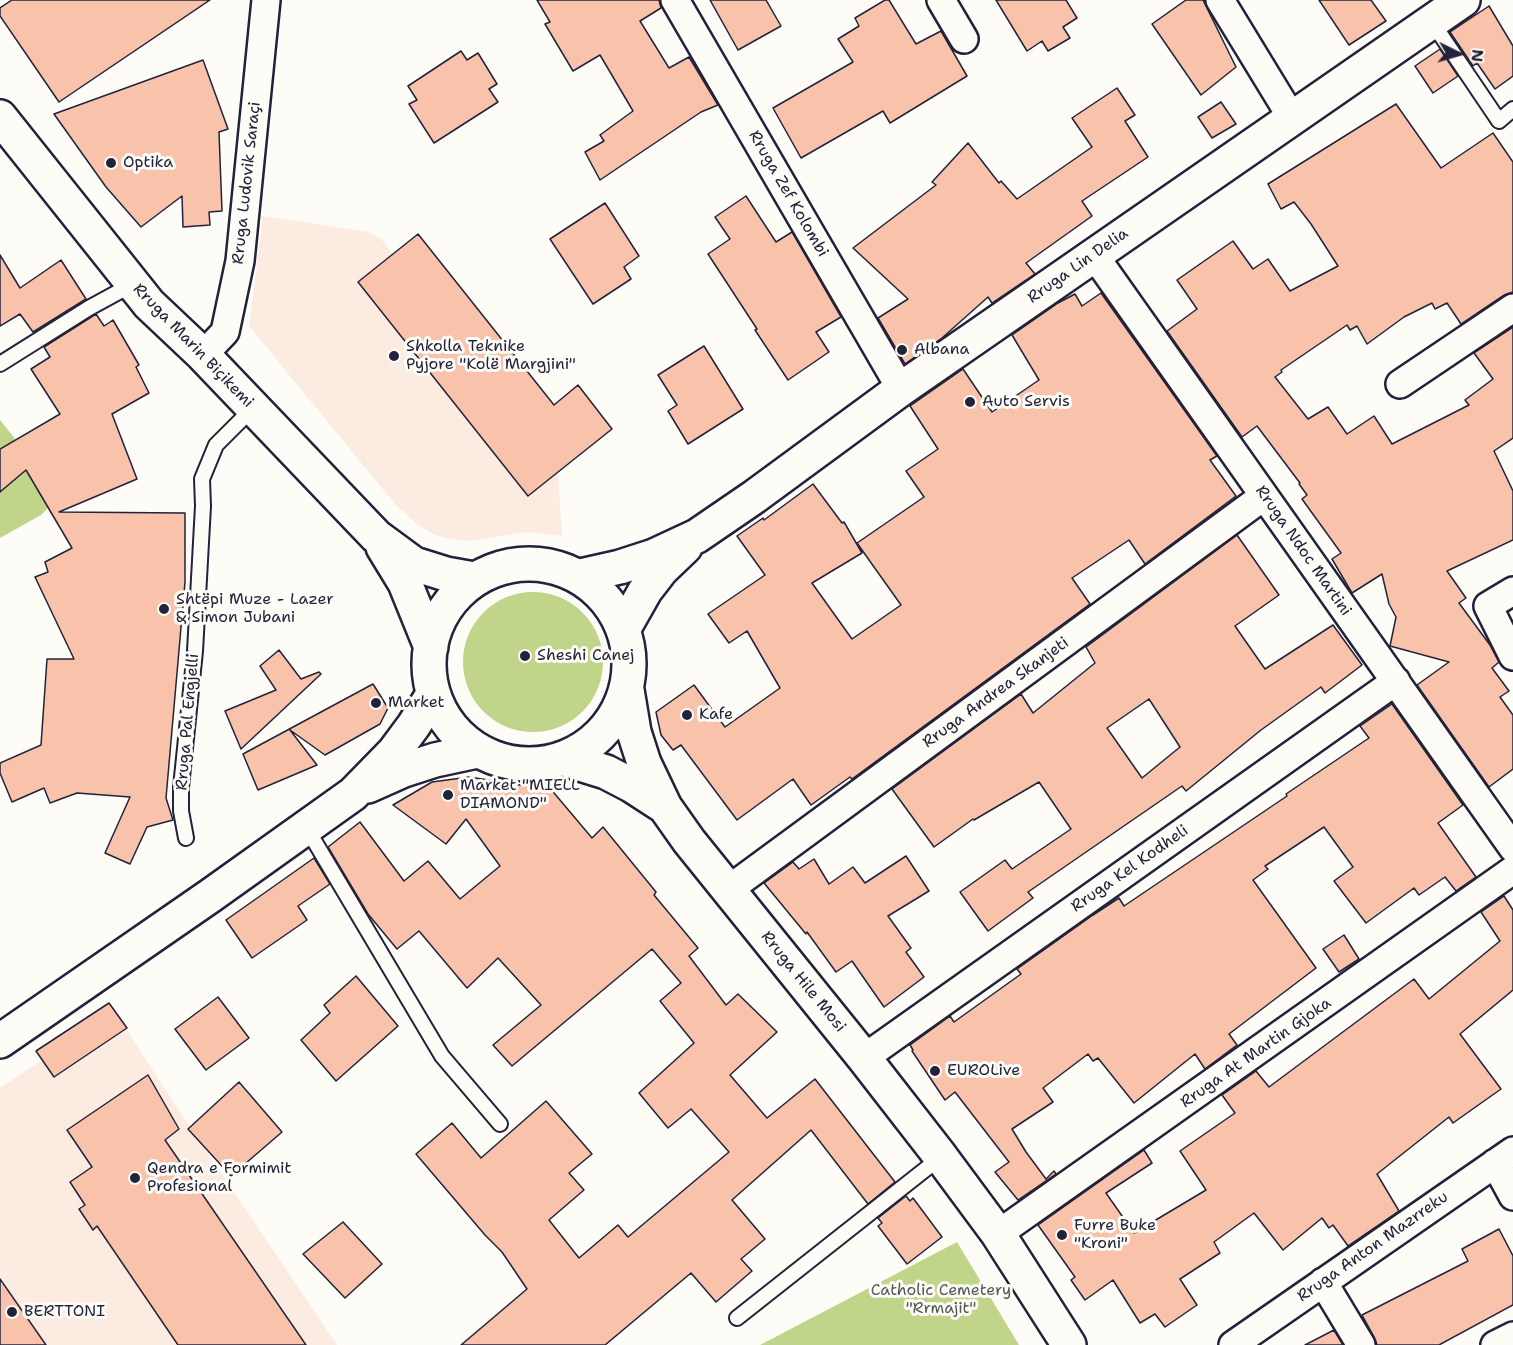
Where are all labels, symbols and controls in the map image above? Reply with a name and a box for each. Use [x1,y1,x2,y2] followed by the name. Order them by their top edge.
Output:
[1429,24,1489,84] north arrow
[1466,48,1488,63] text: N
[229,101,265,265] street label: Rruga Ludovik Saraçi
[744,127,832,261] street label: Rruga Zef Kolombi
[123,153,173,173] place label: Optika
[104,156,118,170] marker: Optika
[1024,224,1132,308] street label: Rruga Lin Delia
[129,280,257,412] street label: Rruga Marin Biçikemi
[406,337,576,375] place label: Shkolla Teknike Pyjore "Kolë Margjini"
[914,340,969,360] place label: Albana
[895,343,909,357] marker: Albana
[387,349,401,363] marker: Shkolla Teknike Pyjore "Kolë Margjini"
[982,392,1070,412] place label: Auto Servis
[963,395,977,409] marker: Auto Servis
[1251,482,1355,620] street label: Rruga Ndoc Martini
[176,590,334,628] place label: Shtëpi Muze - Lazer & Simon Jubani
[157,602,171,616] marker: Shtëpi Muze - Lazer & Simon Jubani
[919,634,1073,752] street label: Rruga Andrea Skanjeti
[537,646,634,666] place label: Sheshi Canej
[518,649,532,663] marker: Sheshi Canej
[172,653,204,791] street label: Rruga Pal Engjelli
[388,693,445,713] place label: Market
[369,696,383,710] marker: Market
[699,705,733,725] place label: Kafe
[680,708,694,722] marker: Kafe
[460,776,580,814] place label: Market "MIELL DIAMOND"
[441,788,455,802] marker: Market "MIELL DIAMOND"
[1068,821,1192,917] street label: Rruga Kel Kodheli
[756,928,850,1036] street label: Rruga Hile Mosi
[1177,994,1335,1112] street label: Rruga At Martin Gjoka
[947,1061,1020,1081] place label: EUROLive
[928,1064,942,1078] marker: EUROLive
[147,1159,291,1197] place label: Qendra e Formimit Profesional
[128,1171,142,1185] marker: Qendra e Formimit Profesional
[1294,1188,1452,1306] street label: Rruga Anton Mazrreku
[1074,1216,1156,1254] place label: Furre Buke "Kroni"
[1055,1228,1069,1242] marker: Furre Buke "Kroni"
[871,1281,1011,1319] park label: Catholic Cemetery "Rrmajit"
[24,1302,105,1322] place label: BERTTONI
[5,1305,19,1319] marker: BERTTONI

